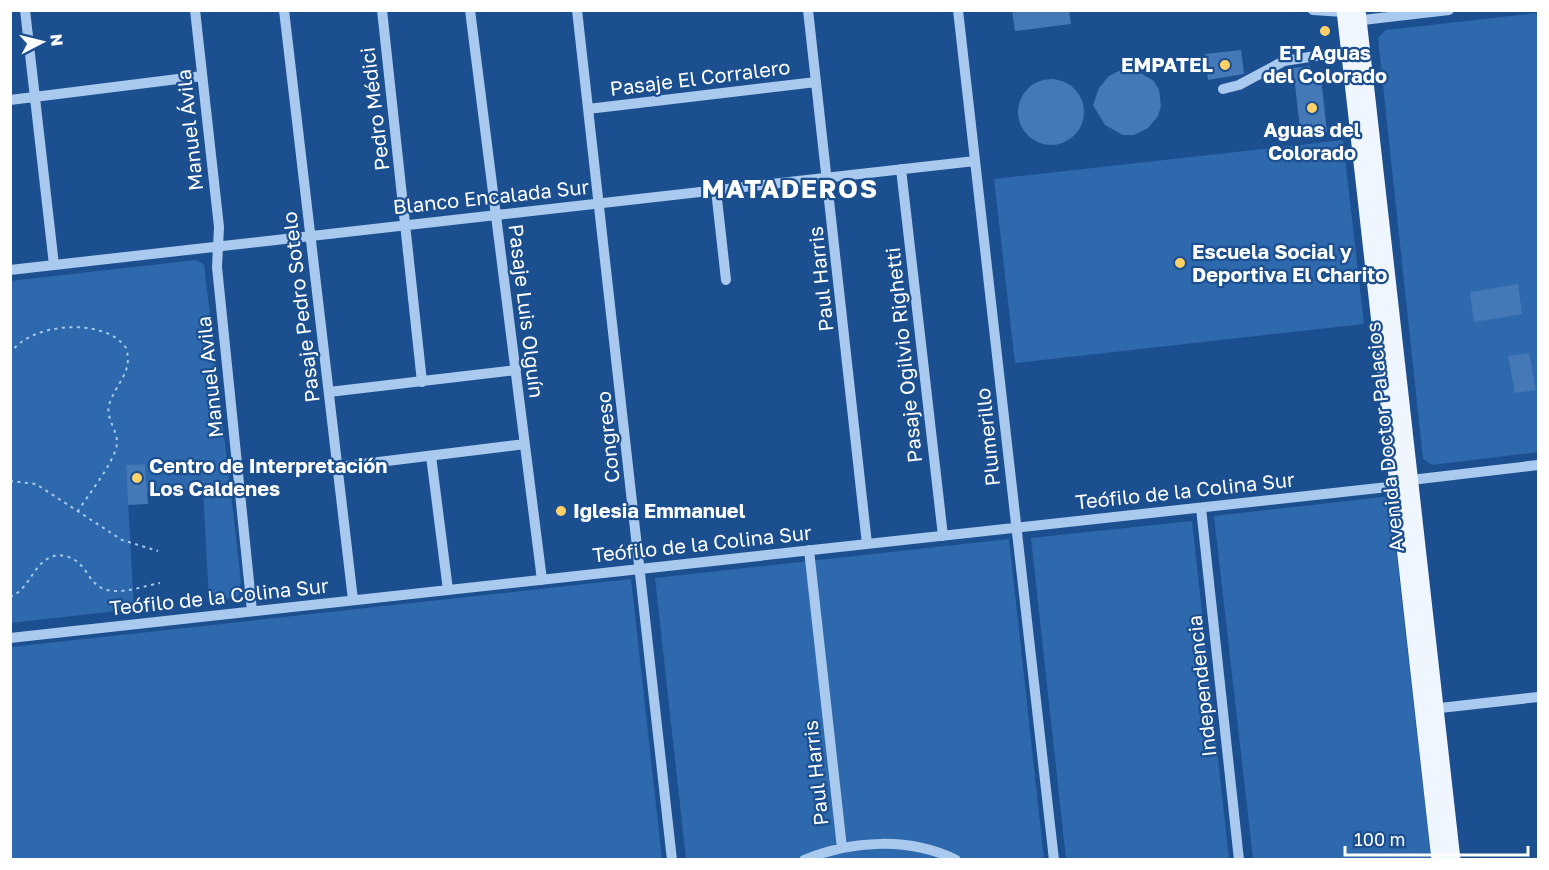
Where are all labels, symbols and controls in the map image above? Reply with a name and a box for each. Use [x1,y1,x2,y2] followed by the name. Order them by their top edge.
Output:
[12,12,72,72] north arrow
[1318,24,1332,38] marker: ET Aguas del Colorado
[46,33,68,47] text: N
[1263,40,1387,87] place label: ET Aguas del Colorado
[355,46,393,172] street label: Pedro Médici
[1121,52,1213,76] place label: EMPATEL
[608,54,791,100] street label: Pasaje El Corralero
[1218,58,1232,72] marker: EMPATEL
[171,68,207,192] street label: Manuel Ávila
[1305,101,1319,115] marker: Aguas del Colorado
[1264,117,1361,164] place label: Aguas del Colorado
[701,173,879,204] district label: MATADEROS
[392,174,590,218] street label: Blanco Encalada Sur
[276,210,324,404] street label: Pasaje Pedro Sotelo
[504,222,550,399] street label: Pasaje Luis Olguín
[803,225,837,333] street label: Paul Harris
[1192,239,1387,286] place label: Escuela Social y Deportiva El Charito
[880,246,926,464] street label: Pasaje Ogilvio Righetti
[1173,256,1187,270] marker: Escuela Social y Deportiva El Charito
[191,315,227,439] street label: Manuel Avila
[1360,321,1408,553] street label: Avenida Doctor Palacios
[970,387,1004,487] street label: Plumerillo
[590,390,624,484] street label: Congreso
[149,453,387,500] place label: Centro de Interpretación Los Caldenes
[1074,467,1296,513] street label: Teófilo de la Colina Sur
[130,471,144,485] marker: Centro de Interpretación Los Caldenes
[573,498,746,522] place label: Iglesia Emmanuel
[554,504,568,518] marker: Iglesia Emmanuel
[591,520,813,566] street label: Teófilo de la Colina Sur
[108,573,330,619] street label: Teófilo de la Colina Sur
[1182,614,1220,758] street label: Independencia
[798,719,832,827] street label: Paul Harris
[1345,819,1528,857] scale bar
[1354,828,1405,850] text: 100 m

